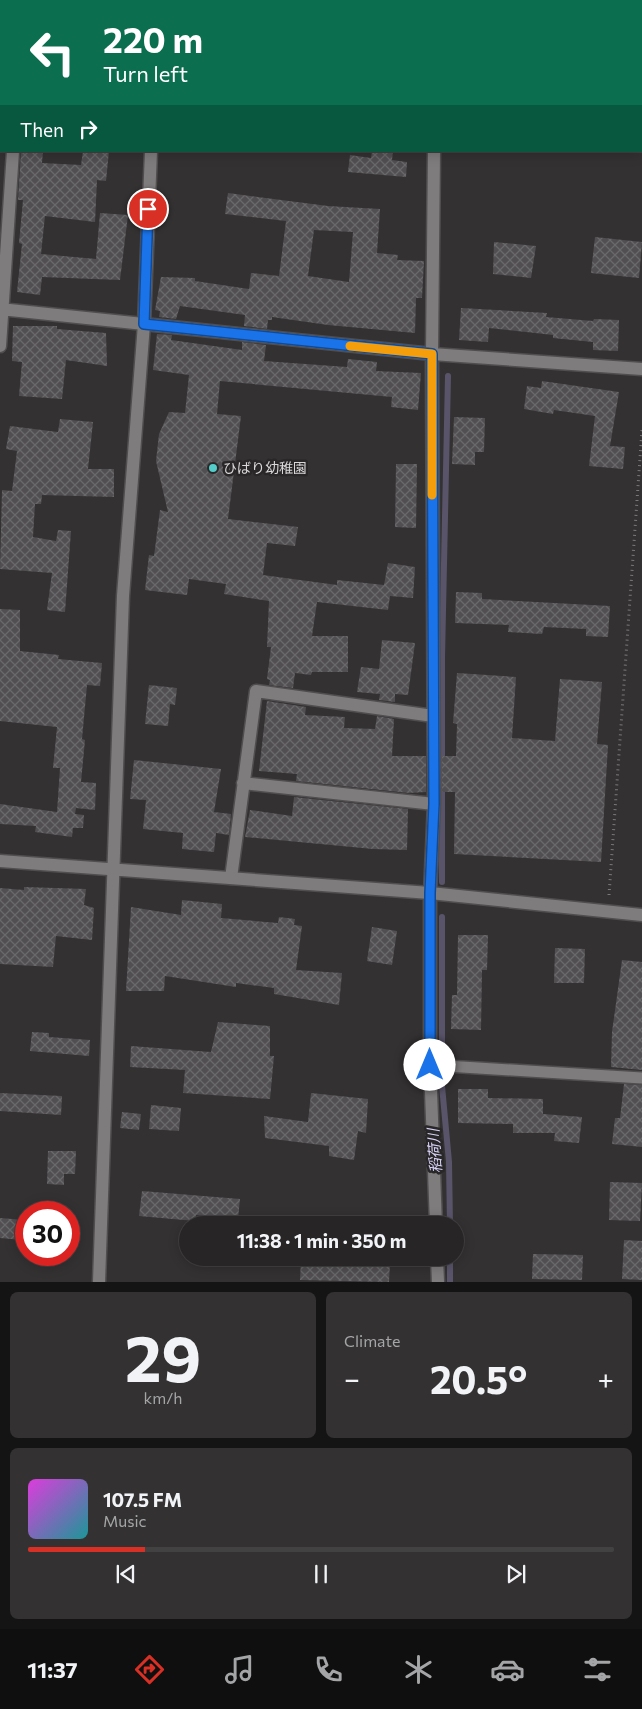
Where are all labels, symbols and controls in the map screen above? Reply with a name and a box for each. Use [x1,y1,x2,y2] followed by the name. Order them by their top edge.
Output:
[103,17,203,60] text: 220 m
[20,20,85,85] icon: left
[103,60,188,87] text: Turn left
[74,115,102,143] icon: right
[20,118,64,141] text: Then
[127,188,169,230] pin
[134,195,162,223] icon: arrive
[223,459,307,476] place label: ひばり幼稚園
[207,462,219,474] marker: ひばり幼稚園
[403,1038,455,1090] position arrow
[423,1126,445,1174] water label: 稻荷川
[15,1201,80,1266] speed limit sign: 30
[237,1229,406,1252] text: 11:38 · 1 min · 350 m
[125,1316,201,1395] text: 29
[344,1331,400,1350] text: Climate
[430,1355,527,1402] text: 20.5°
[344,1361,360,1395] text: −
[598,1361,614,1395] text: +
[144,1388,182,1407] text: km/h
[103,1488,182,1511] text: 107.5 FM
[103,1511,147,1530] text: Music
[112,1560,140,1588] icon: previous
[307,1560,335,1588] icon: pause
[502,1560,530,1588] icon: next
[132,1652,167,1687] icon: directions
[222,1652,257,1687] icon: music
[311,1652,346,1687] icon: phone
[401,1652,436,1687] icon: climate
[490,1652,525,1687] icon: car
[580,1652,615,1687] icon: filters
[27,1656,78,1683] text: 11:37

